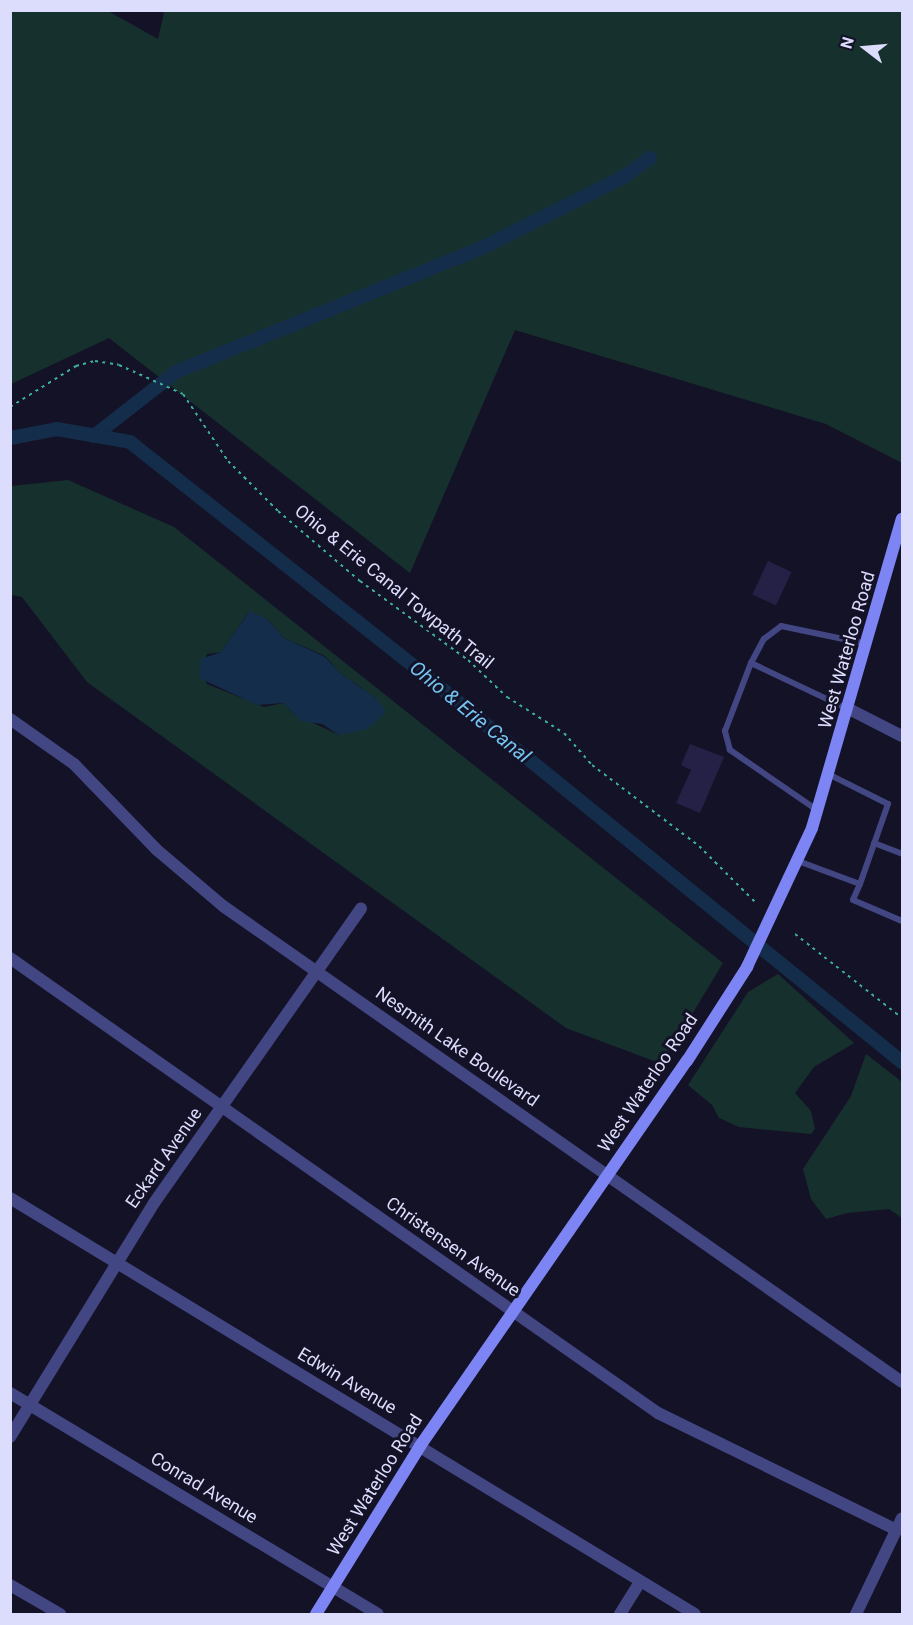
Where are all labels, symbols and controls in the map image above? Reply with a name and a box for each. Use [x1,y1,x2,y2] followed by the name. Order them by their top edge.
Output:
[835,18,895,78] north arrow
[837,35,858,51] text: N
[290,500,498,674] street label: Ohio & Erie Canal Towpath Trail
[814,569,880,731] street label: West Waterloo Road
[405,656,535,768] water label: Ohio & Erie Canal
[371,982,543,1112] street label: Nesmith Lake Boulevard
[594,1010,702,1156] street label: West Waterloo Road
[121,1104,207,1212] street label: Eckard Avenue
[382,1193,524,1301] street label: Christensen Avenue
[294,1343,400,1419] street label: Edwin Avenue
[323,1410,427,1560] street label: West Waterloo Road
[147,1448,261,1528] street label: Conrad Avenue

